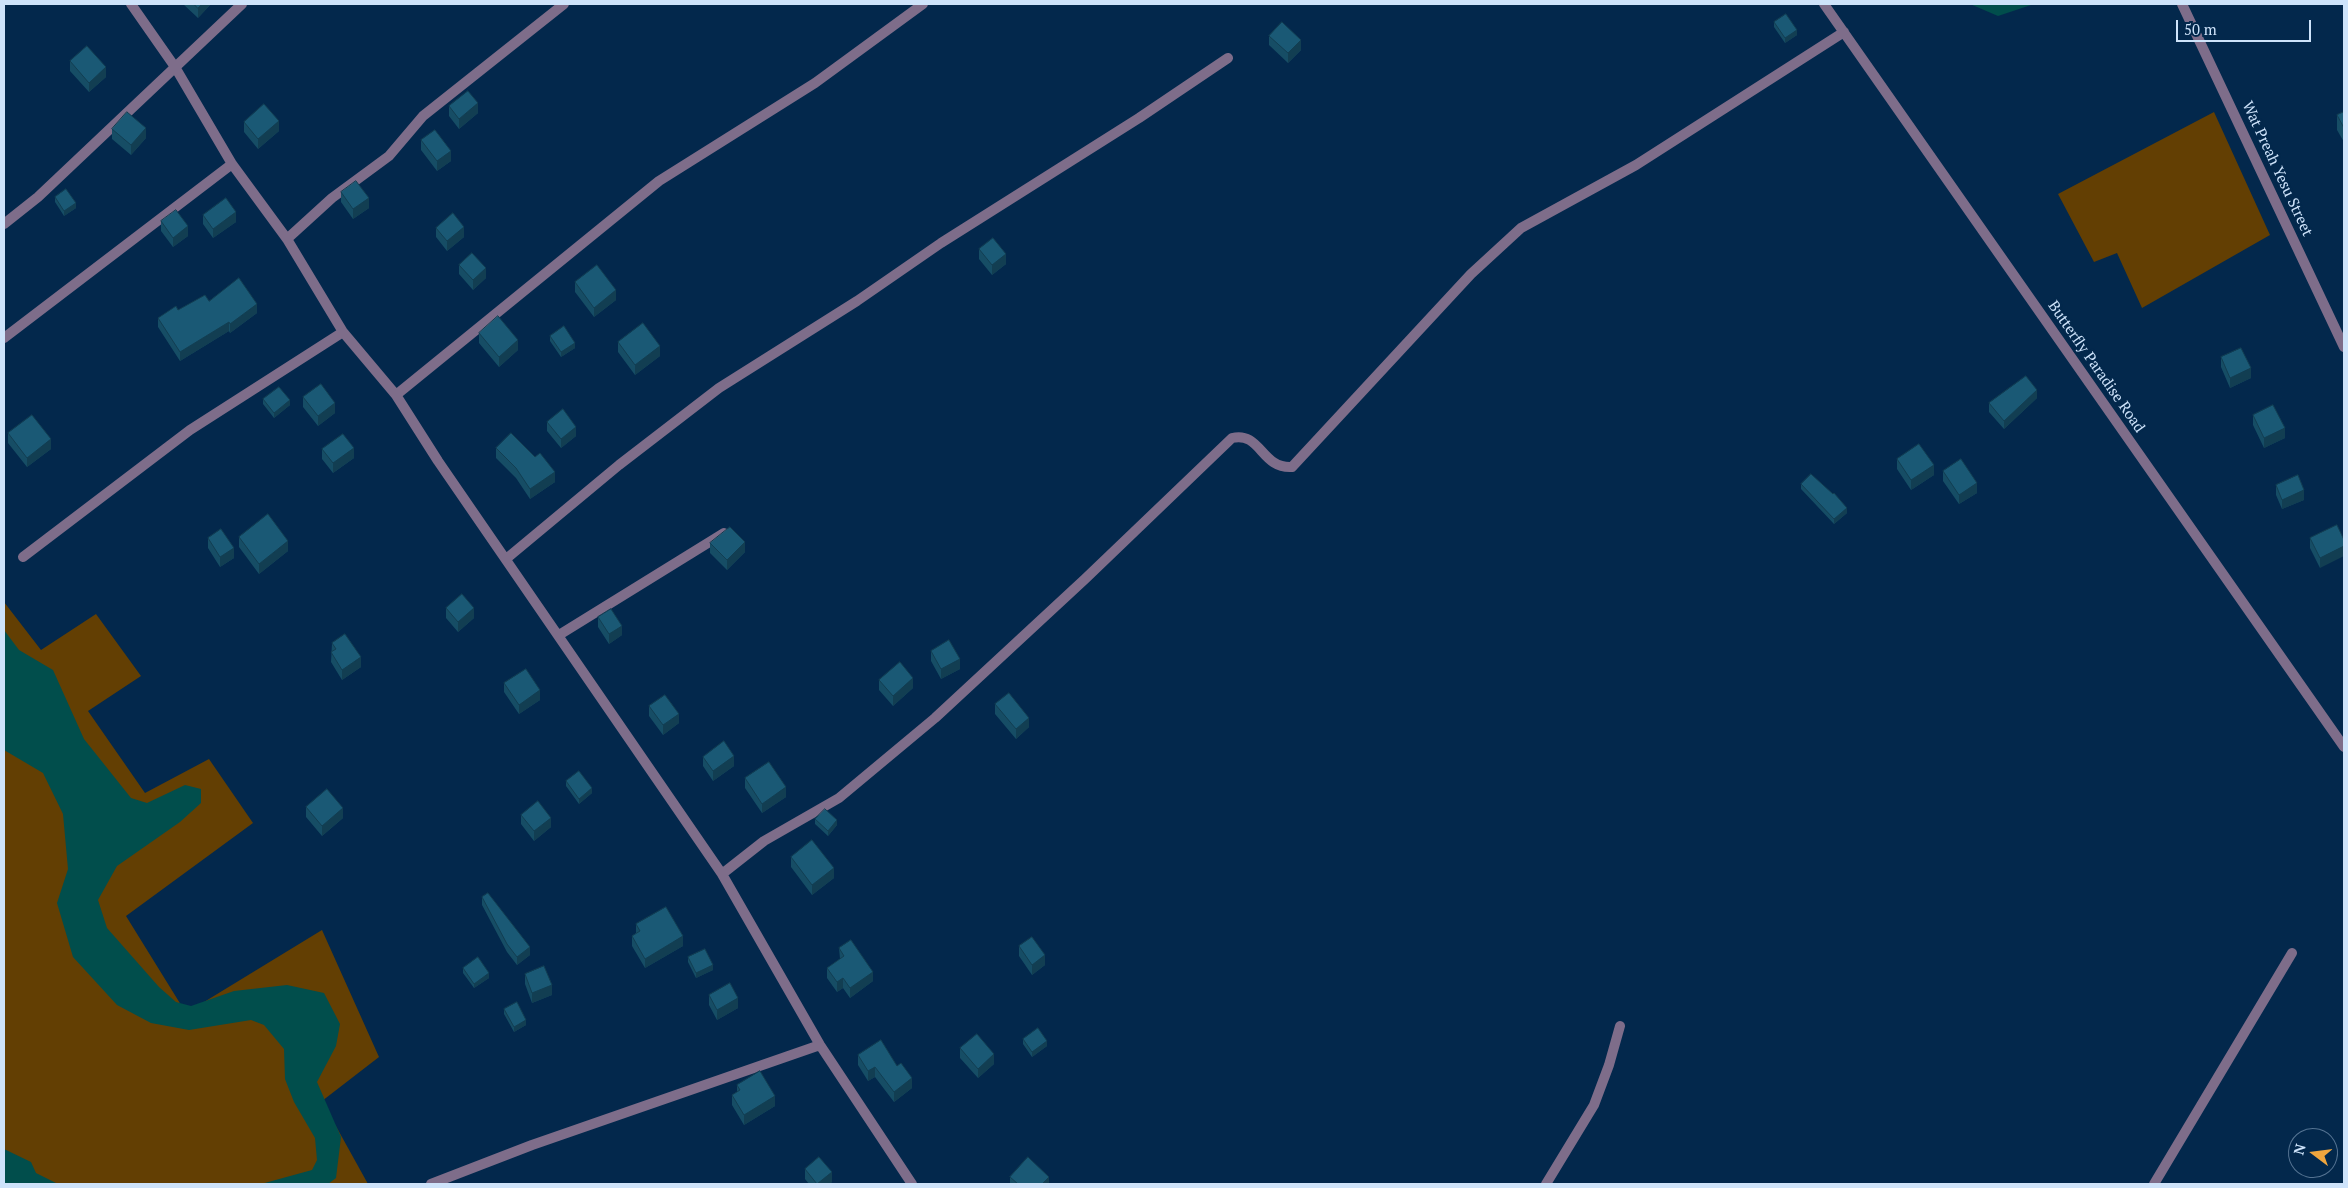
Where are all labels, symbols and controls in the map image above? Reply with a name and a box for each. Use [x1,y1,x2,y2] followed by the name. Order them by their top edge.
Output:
[2178,10,2313,42] scale bar
[2184,19,2217,39] text: 50 m
[2238,99,2316,239] street label: Wat Preah Yesu Street
[2044,298,2148,436] street label: Butterfly Paradise Road
[2288,1128,2338,1178] north arrow
[2288,1142,2310,1157] text: N

